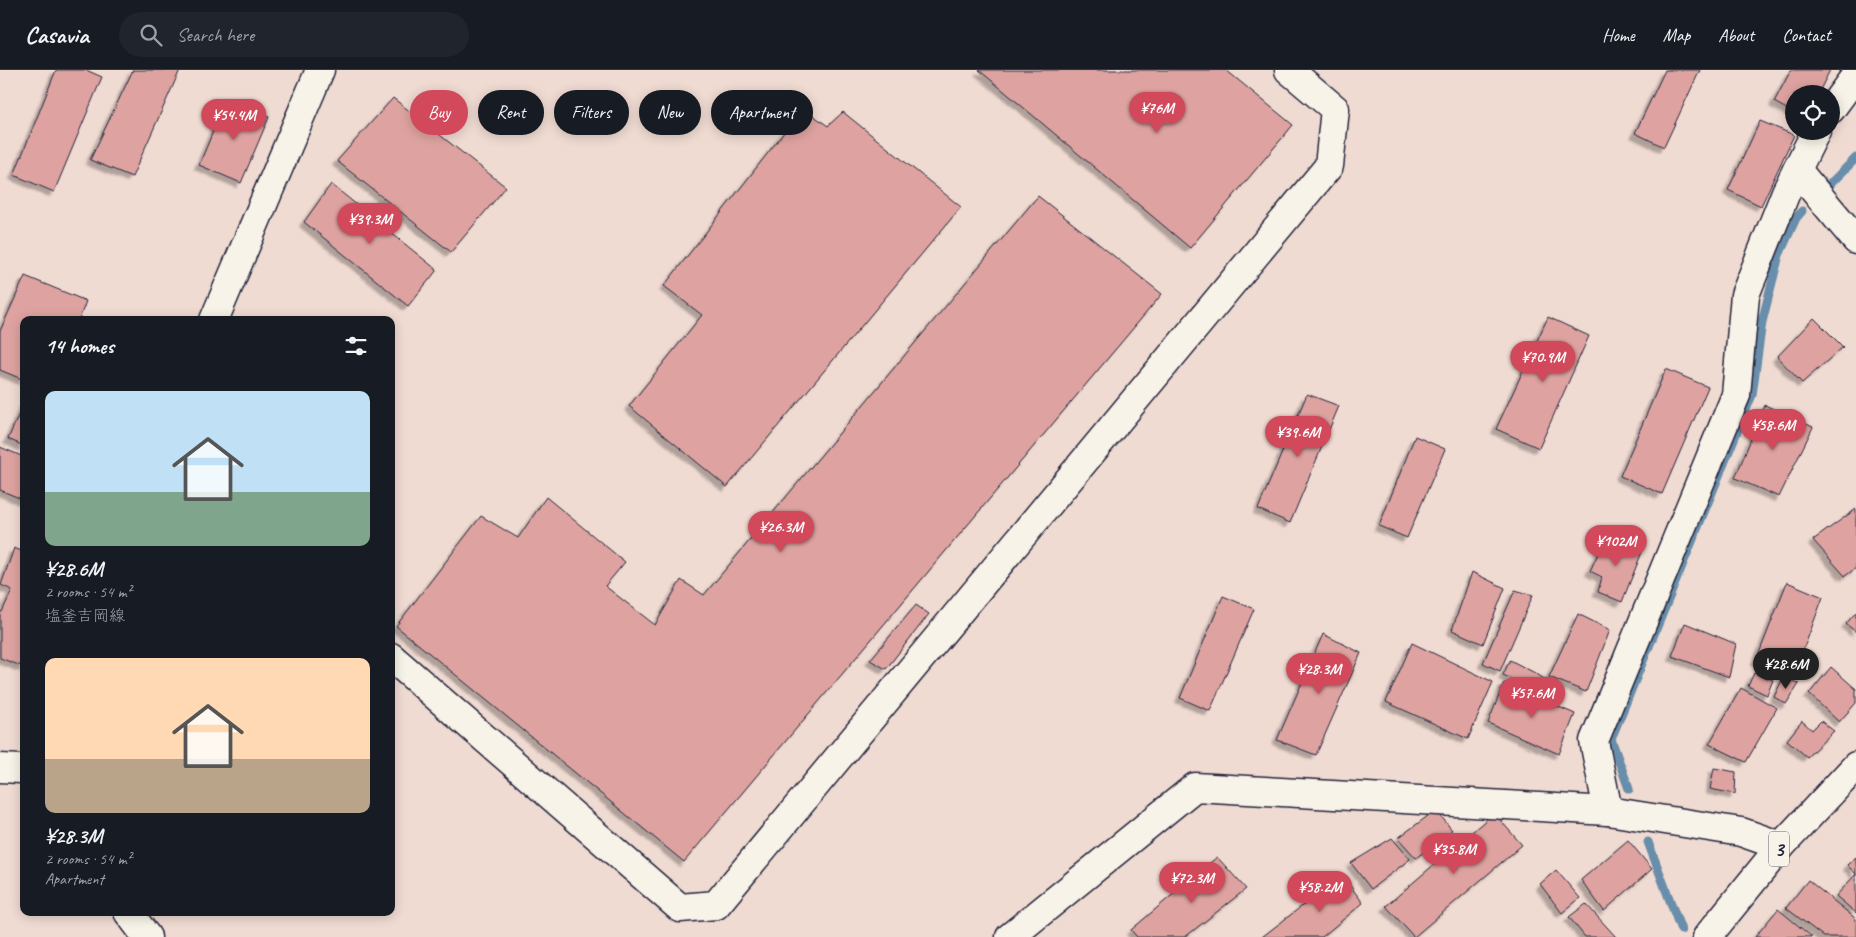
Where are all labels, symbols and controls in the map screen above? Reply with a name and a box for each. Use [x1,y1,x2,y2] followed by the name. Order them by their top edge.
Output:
[119,12,469,57] search box
[25,20,89,50] text: Casavia
[137,21,165,49] icon: search
[177,23,254,47] text: Search here
[1602,24,1635,46] text: Home
[1663,24,1690,46] text: Map
[1718,24,1754,46] text: About
[1782,24,1831,46] text: Contact
[1785,85,1840,140] map controls
[1785,85,1840,140] button: locate
[410,90,468,135] chip: Buy
[478,90,544,135] chip: Rent
[554,90,629,135] chip: Filters
[639,90,701,135] chip: New
[711,90,813,135] chip: Apartment
[1127,92,1187,134] pin: ¥76M
[193,98,275,141] pin: ¥54.4M
[1140,98,1174,118] text: ¥76M
[212,105,256,125] text: ¥54.4M
[329,202,411,245] pin: ¥39.3M
[348,209,392,229] text: ¥39.3M
[342,332,370,360] icon: filters
[45,333,114,359] text: 14 homes
[1502,340,1584,383] pin: ¥70.9M
[1521,347,1565,367] text: ¥70.9M
[1732,408,1814,451] pin: ¥58.6M
[1751,415,1795,435] text: ¥58.6M
[1257,416,1339,458] pin: ¥39.6M
[1276,422,1320,442] text: ¥39.6M
[163,424,253,514] icon: home
[740,510,822,553] pin: ¥26.3M
[759,517,803,537] text: ¥26.3M
[1581,524,1651,567] pin: ¥102M
[1596,531,1636,551] text: ¥102M
[45,556,103,582] text: ¥28.6M
[45,582,131,602] text: 2 rooms · 54 m²
[45,606,125,626] text: 塩釜吉岡線
[1745,648,1827,690] pin: ¥28.6M
[1278,652,1360,695] pin: ¥28.3M
[1764,654,1808,674] text: ¥28.6M
[1297,659,1341,679] text: ¥28.3M
[1491,676,1573,719] pin: ¥57.6M
[1510,683,1554,703] text: ¥57.6M
[163,691,253,781] icon: home
[45,823,102,849] text: ¥28.3M
[1413,832,1495,875] pin: ¥35.8M
[1769,832,1789,866] road number: 3
[1432,839,1476,859] text: ¥35.8M
[45,849,131,869] text: 2 rooms · 54 m²
[1151,862,1233,904] pin: ¥72.3M
[1170,868,1214,888] text: ¥72.3M
[45,869,104,889] text: Apartment
[1279,870,1361,913] pin: ¥58.2M
[1298,877,1342,897] text: ¥58.2M

